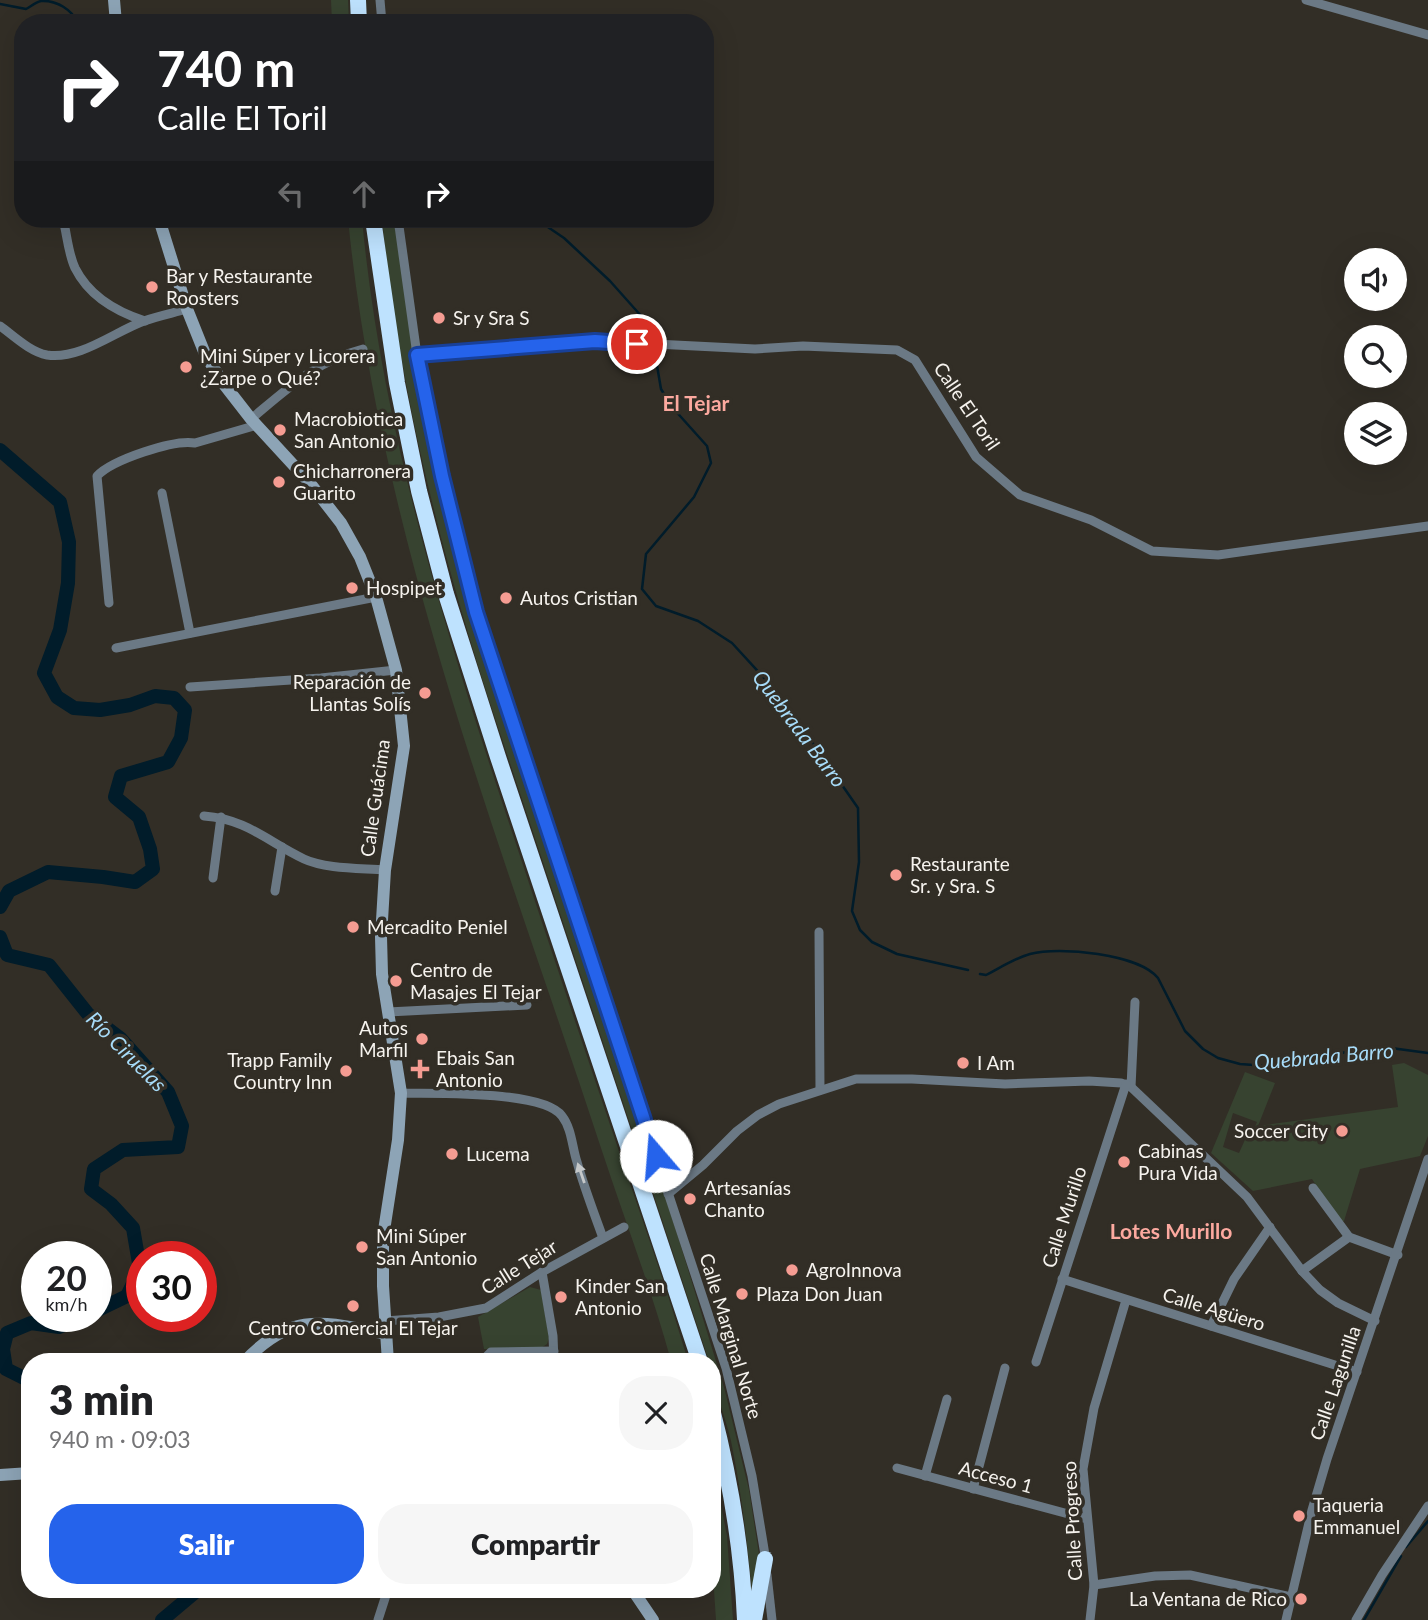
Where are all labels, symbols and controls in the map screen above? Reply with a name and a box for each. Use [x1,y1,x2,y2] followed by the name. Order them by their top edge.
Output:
[157,39,295,97] text: 740 m
[42,42,133,133] icon: right
[157,98,328,137] text: Calle El Toril
[272,175,310,213] icon: left
[345,175,383,213] icon: ahead
[418,175,456,213] icon: right
[1344,248,1407,465] map controls
[1344,248,1407,311] button: sound
[166,264,313,309] place label: Bar y Restaurante Roosters
[144,279,160,295] marker: Bar y Restaurante Roosters
[453,306,530,329] place label: Sr y Sra S
[431,310,447,326] marker: Sr y Sra S
[607,314,667,374] pin
[618,325,656,363] icon: arrive
[1344,325,1407,388] button: search
[200,344,375,389] place label: Mini Súper y Licorera ¿Zarpe o Qué?
[930,357,1005,454] street label: Calle El Toril
[178,359,194,375] marker: Mini Súper y Licorera ¿Zarpe o Qué?
[663,390,730,415] district label: El Tejar
[1344,402,1407,465] button: layers
[294,407,403,452] place label: Macrobiotica San Antonio
[272,422,288,438] marker: Macrobiotica San Antonio
[293,459,411,504] place label: Chicharronera Guarito
[271,474,287,490] marker: Chicharronera Guarito
[366,576,442,599] place label: Hospipet
[344,580,360,596] marker: Hospipet
[520,586,638,609] place label: Autos Cristian
[498,590,514,606] marker: Autos Cristian
[748,665,852,792] water label: Quebrada Barro
[293,670,411,715] place label: Reparación de Llantas Solís
[417,685,433,701] marker: Reparación de Llantas Solís
[355,738,394,858] street label: Calle Guácima
[910,852,1010,897] place label: Restaurante Sr. y Sra. S
[888,867,904,883] marker: Restaurante Sr. y Sra. S
[367,915,508,938] place label: Mercadito Peniel
[345,919,361,935] marker: Mercadito Peniel
[410,958,542,1003] place label: Centro de Masajes El Tejar
[388,973,404,989] marker: Centro de Masajes El Tejar
[82,1006,172,1096] water label: Río Ciruelas
[359,1016,408,1061] place label: Autos Marfil
[414,1031,430,1047] marker: Autos Marfil
[1253,1037,1395,1074] water label: Quebrada Barro
[436,1046,515,1091] place label: Ebais San Antonio
[227,1048,332,1093] place label: Trapp Family Country Inn
[977,1051,1015,1074] place label: I Am
[955,1055,971,1071] marker: I Am
[410,1059,430,1079] marker: Ebais San Antonio
[338,1063,354,1079] marker: Trapp Family Country Inn
[619,1119,693,1193] position arrow
[1234,1119,1328,1142] place label: Soccer City
[1334,1123,1350,1139] marker: Soccer City
[1138,1139,1218,1184] place label: Cabinas Pura Vida
[466,1142,530,1165] place label: Lucema
[444,1146,460,1162] marker: Lucema
[1116,1154,1132,1170] marker: Cabinas Pura Vida
[575,1163,586,1184] one-way arrow
[1036,1163,1091,1270] street label: Calle Murillo
[704,1176,791,1221] place label: Artesanías Chanto
[682,1191,698,1207] marker: Artesanías Chanto
[1110,1218,1232,1243] district label: Lotes Murillo
[376,1224,477,1269] place label: Mini Súper San Antonio
[476,1234,561,1299] street label: Calle Tejar
[354,1239,370,1255] marker: Mini Súper San Antonio
[126,1241,217,1332] speed limit sign: 30
[695,1250,768,1421] street label: Calle Marginal Norte
[46,1256,87,1298] text: 20
[806,1258,902,1281] place label: AgroInnova
[784,1262,800,1278] marker: AgroInnova
[575,1274,665,1319] place label: Kinder San Antonio
[756,1282,883,1305] place label: Plaza Don Juan
[1160,1282,1268,1335] street label: Calle Agüero
[734,1286,750,1302] marker: Plaza Don Juan
[553,1289,569,1305] marker: Kinder San Antonio
[45,1293,88,1315] text: km/h
[345,1298,361,1314] marker: Centro Comercial El Tejar
[248,1316,458,1339] place label: Centro Comercial El Tejar
[1304,1323,1365,1443] street label: Calle Lagunilla
[49,1374,154,1424] text: 3 min
[619,1376,693,1450] button: close
[49,1425,191,1453] text: 940 m · 09:03
[957,1456,1035,1497] street label: Acceso 1
[1057,1461,1086,1582] street label: Calle Progreso
[1313,1493,1400,1538] place label: Taqueria Emmanuel
[49,1504,364,1584] button: Salir
[378,1504,693,1584] button: Compartir
[1291,1508,1307,1524] marker: Taqueria Emmanuel
[1129,1587,1287,1610] place label: La Ventana de Rico
[1293,1591,1309,1607] marker: La Ventana de Rico

